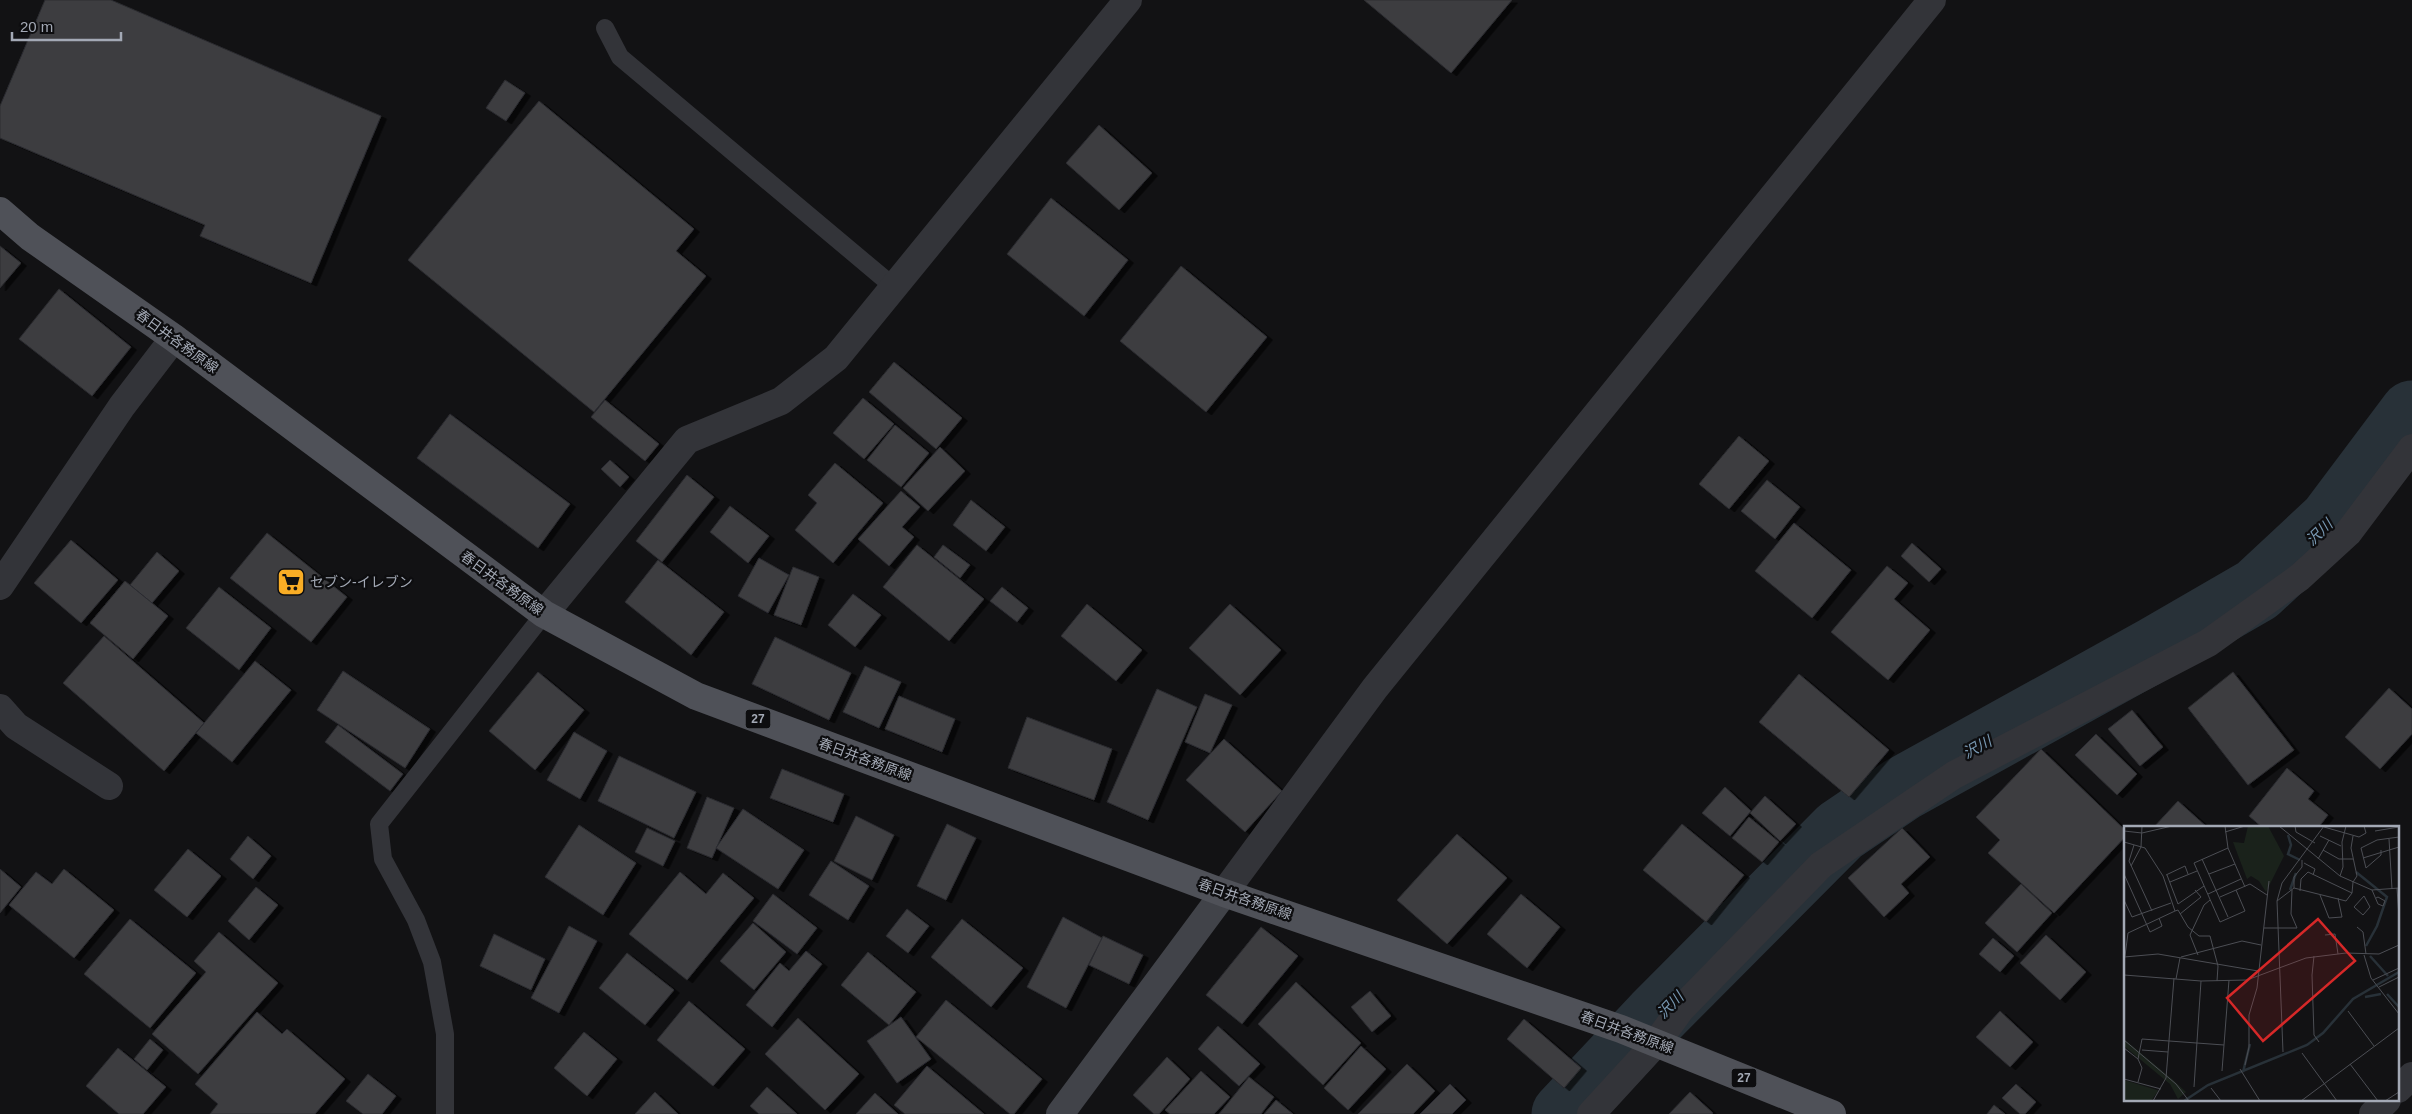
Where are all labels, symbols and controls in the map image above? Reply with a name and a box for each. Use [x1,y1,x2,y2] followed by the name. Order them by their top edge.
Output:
[12,10,121,42] scale bar
[20,18,53,35] text: 20 m
[133,306,221,376] street label: 春日井各務原線
[2302,514,2337,549] water label: 沢川
[458,548,546,618] street label: 春日井各務原線
[276,567,306,597] supermarket icon: セブン-イレブン
[310,574,413,590] place label: セブン-イレブン
[746,710,770,729] road number: 27
[1960,731,1996,762] water label: 沢川
[816,735,914,783] street label: 春日井各務原線
[2124,826,2400,1102] inset map
[1196,875,1294,923] street label: 春日井各務原線
[1653,987,1688,1022] water label: 沢川
[1578,1008,1676,1056] street label: 春日井各務原線
[1732,1068,1756,1088] road number: 27

